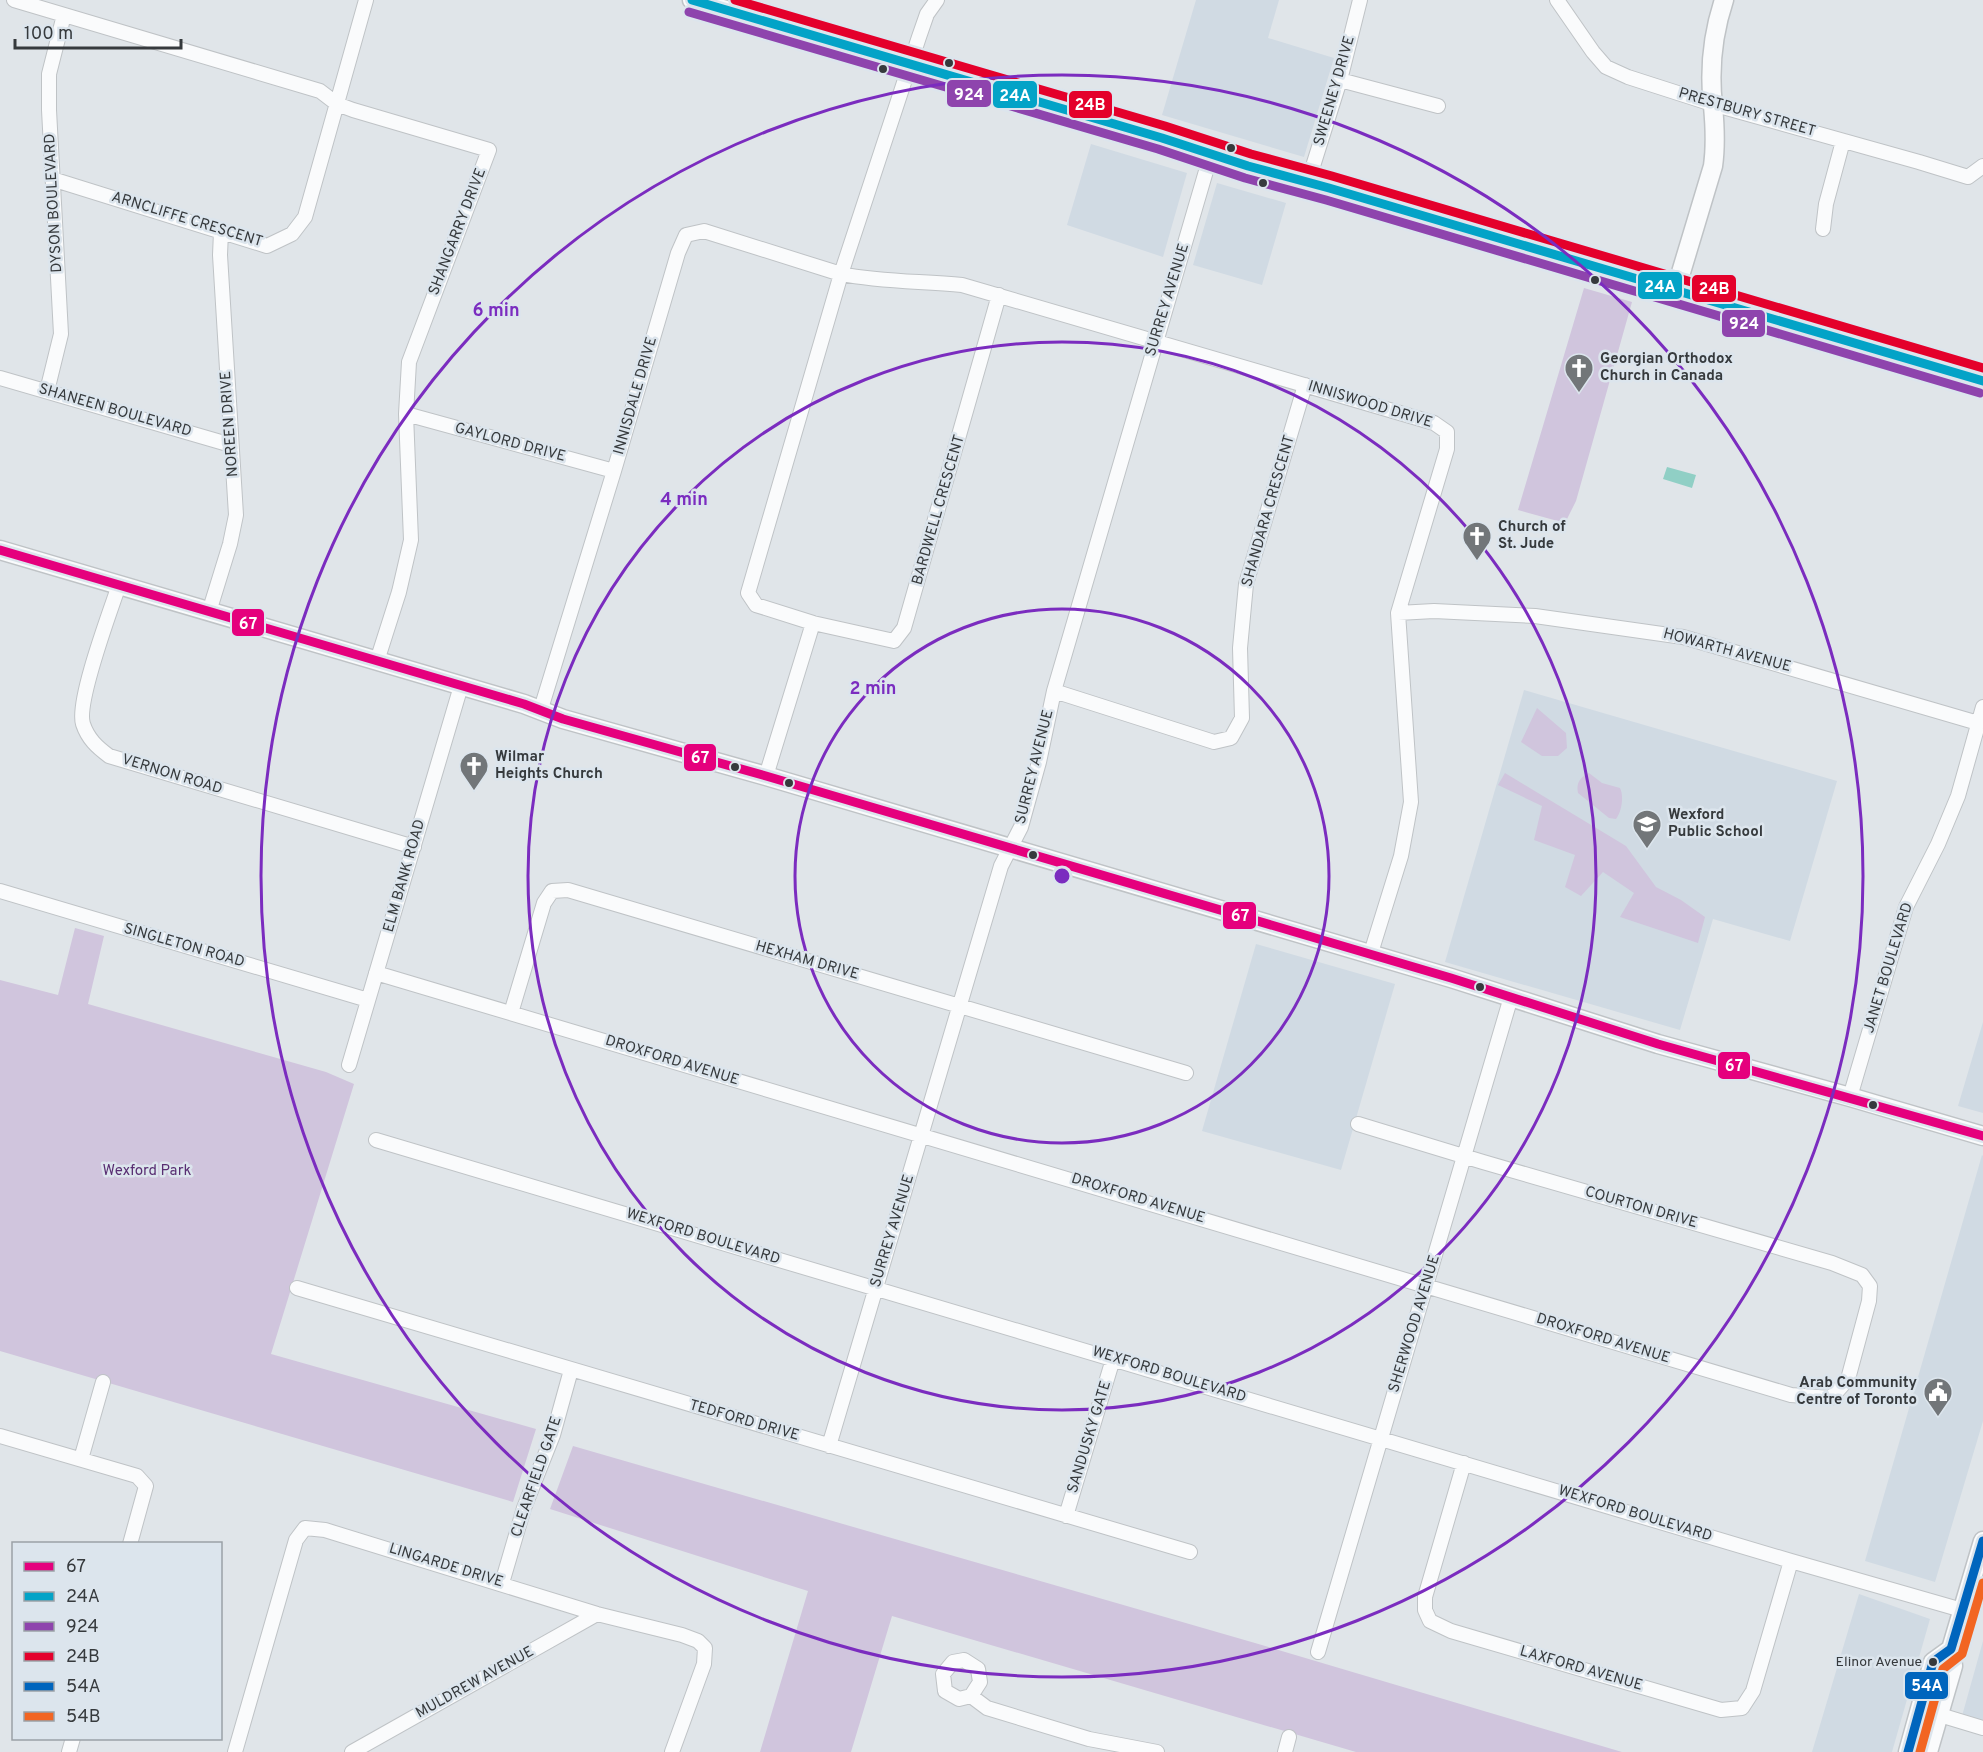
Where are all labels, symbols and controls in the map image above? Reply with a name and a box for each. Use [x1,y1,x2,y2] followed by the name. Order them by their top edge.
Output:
[15,12,182,50] scale bar
[24,23,73,46] text: 100 m
[1310,34,1360,148] street label: SWEENEY DRIVE
[943,57,955,69] unlabelled marker
[877,63,889,75] unlabelled marker
[946,79,992,108] line badge: 924
[992,80,1038,109] line badge: 24A
[1676,84,1818,142] street label: PRESTBURY STREET
[954,86,984,106] text: 924
[999,87,1031,107] text: 24A
[1068,90,1113,119] line badge: 24B
[1074,96,1106,116] text: 24B
[41,133,67,273] street label: DYSON BOULEVARD
[1225,142,1237,154] unlabelled marker
[425,166,491,298] street label: SHANGARRY DRIVE
[1257,177,1269,189] unlabelled marker
[109,188,265,252] street label: ARNCLIFFE CRESCENT
[1142,241,1194,359] street label: SURREY AVENUE
[1637,271,1683,300] line badge: 24A
[1589,274,1601,286] unlabelled marker
[1691,274,1737,303] line badge: 24B
[1644,278,1676,298] text: 24A
[1698,280,1730,300] text: 24B
[472,300,520,323] text: 6 min
[1721,309,1766,338] line badge: 924
[1729,315,1759,335] text: 924
[610,335,662,457] street label: INNISDALE DRIVE
[1600,350,1733,386] place label: Georgian Orthodox Church in Canada
[1563,352,1595,394] church icon: Georgian Orthodox Church in Canada
[217,370,243,478] street label: NOREEN DRIVE
[1305,377,1435,433] street label: INNISWOOD DRIVE
[36,380,194,442] street label: SHANEEN BOULEVARD
[452,419,568,467] street label: GAYLORD DRIVE
[908,433,970,587] street label: BARDWELL CRESCENT
[1238,433,1300,589] street label: SHANDARA CRESCENT
[660,489,708,512] text: 4 min
[1498,518,1566,554] place label: Church of St. Jude
[1461,520,1493,562] church icon: Church of St. Jude
[231,608,265,637] line badge: 67
[239,615,257,635] text: 67
[1661,625,1793,677] street label: HOWARTH AVENUE
[849,678,897,701] text: 2 min
[1012,708,1058,826] street label: SURREY AVENUE
[683,743,717,772] line badge: 67
[495,748,603,784] place label: Wilmar Heights Church
[691,749,709,769] text: 67
[458,750,490,792] church icon: Wilmar Heights Church
[119,751,225,799] street label: VERNON ROAD
[729,761,741,773] unlabelled marker
[783,777,795,789] unlabelled marker
[1668,806,1763,842] place label: Wexford Public School
[1631,808,1663,850] school or university icon: Wexford Public School
[380,817,430,935] street label: ELM BANK ROAD
[1027,849,1039,861] unlabelled marker
[1052,866,1072,886] centre of rings
[1860,900,1918,1036] street label: JANET BOULEVARD
[1222,901,1257,930] line badge: 67
[1231,907,1249,927] text: 67
[121,920,247,972] street label: SINGLETON ROAD
[753,937,861,985] street label: HEXHAM DRIVE
[1474,981,1486,993] unlabelled marker
[603,1032,741,1090] street label: DROXFORD AVENUE
[1717,1051,1751,1080] line badge: 67
[1725,1057,1743,1077] text: 67
[1867,1099,1879,1111] unlabelled marker
[103,1162,191,1181] park label: Wexford Park
[1069,1170,1207,1228] street label: DROXFORD AVENUE
[867,1172,919,1290] street label: SURREY AVENUE
[1582,1183,1700,1233] street label: COURTON DRIVE
[624,1205,782,1269] street label: WEXFORD BOULEVARD
[1385,1253,1445,1395] street label: SHERWOOD AVENUE
[1534,1310,1672,1368] street label: DROXFORD AVENUE
[1090,1343,1248,1407] street label: WEXFORD BOULEVARD
[1796,1374,1917,1410] place label: Arab Community Centre of Toronto
[1922,1376,1954,1418] public building icon: Arab Community Centre of Toronto
[1064,1379,1116,1495] street label: SANDUSKY GATE
[687,1396,801,1446] street label: TEDFORD DRIVE
[507,1414,567,1540] street label: CLEARFIELD GATE
[1556,1482,1714,1546] street label: WEXFORD BOULEVARD
[387,1540,505,1592] street label: LINGARDE DRIVE
[12,1542,222,1740] legend
[66,1556,86,1579] text: 67
[66,1586,100,1609] text: 24A
[66,1616,99,1639] text: 924
[1517,1642,1645,1696] street label: LAXFORD AVENUE
[413,1643,537,1723] street label: MULDREW AVENUE
[66,1646,100,1669] text: 24B
[1836,1654,1922,1671] place label: Elinor Avenue
[1927,1656,1939,1668] marker: Elinor Avenue
[1904,1671,1949,1700] line badge: 54A
[66,1676,101,1699] text: 54A
[1911,1677,1943,1697] text: 54A
[66,1706,101,1729] text: 54B

